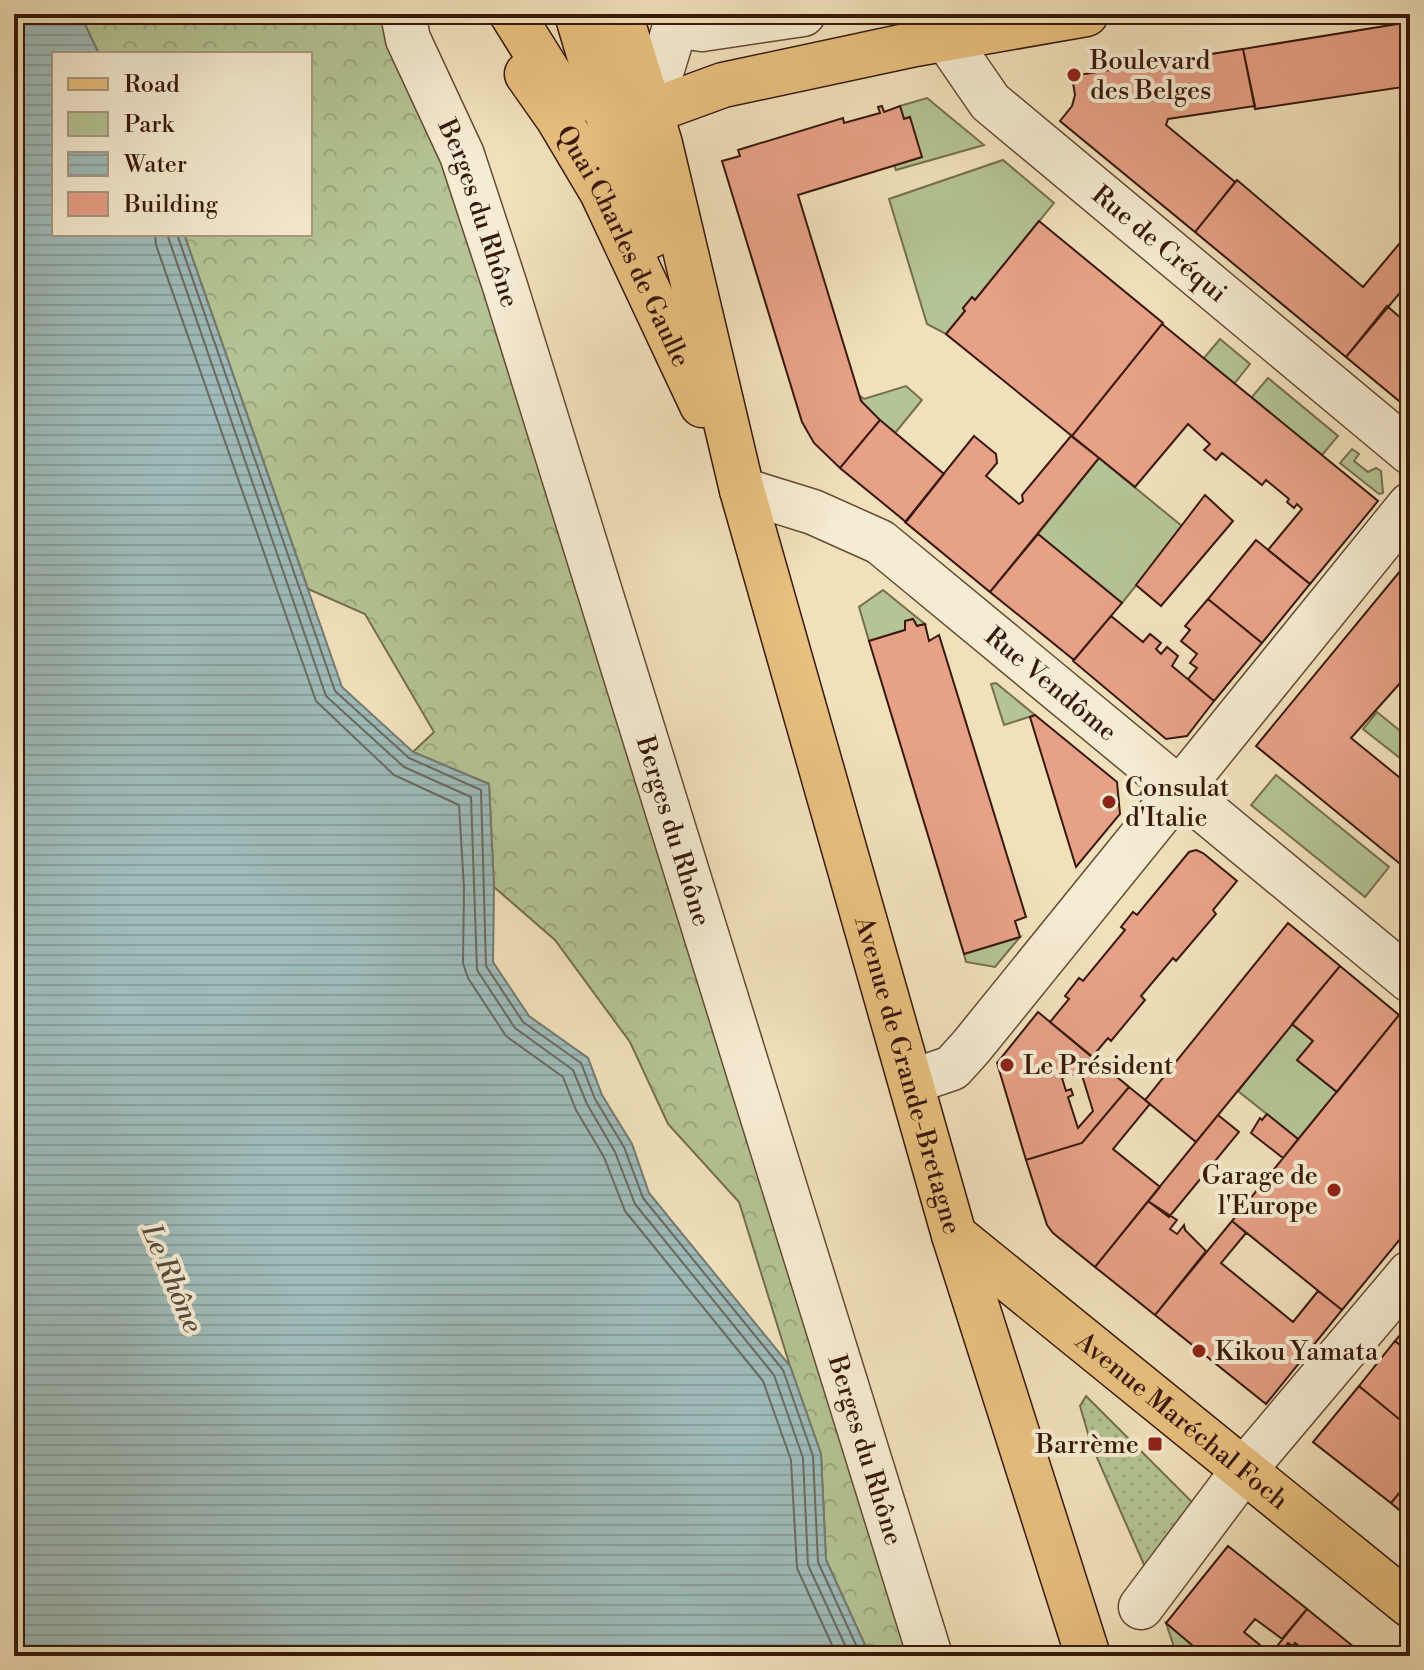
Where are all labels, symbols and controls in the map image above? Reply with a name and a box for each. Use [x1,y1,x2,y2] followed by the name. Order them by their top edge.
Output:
[1089,45,1211,107] place label: Boulevard des Belges
[52,52,312,236] legend
[1065,66,1083,84] marker: Boulevard des Belges
[124,70,180,100] text: Road
[124,110,175,140] text: Park
[430,113,526,311] street label: Berges du Rhône
[549,120,697,372] street label: Quai Charles de Gaulle
[123,150,187,180] text: Water
[1085,179,1233,310] street label: Rue de Créqui
[123,190,218,220] text: Building
[978,621,1123,748] street label: Rue Vendôme
[628,731,718,930] street label: Berges du Rhône
[1125,772,1229,834] place label: Consulat d'Italie
[1100,793,1118,811] marker: Consulat d'Italie
[847,912,968,1238] street label: Avenue de Grande-Bretagne
[1023,1050,1173,1082] place label: Le Président
[998,1056,1016,1074] marker: Le Président
[1202,1160,1318,1222] place label: Garage de l'Europe
[1325,1181,1343,1199] marker: Garage de l'Europe
[133,1218,210,1338] water label: Le Rhône
[1068,1325,1294,1517] street label: Avenue Maréchal Foch
[1215,1336,1379,1368] place label: Kikou Yamata
[1190,1342,1208,1360] marker: Kikou Yamata
[820,1350,910,1549] street label: Berges du Rhône
[1035,1429,1139,1461] place label: Barrème
[1146,1435,1164,1453] marker: Barrème

